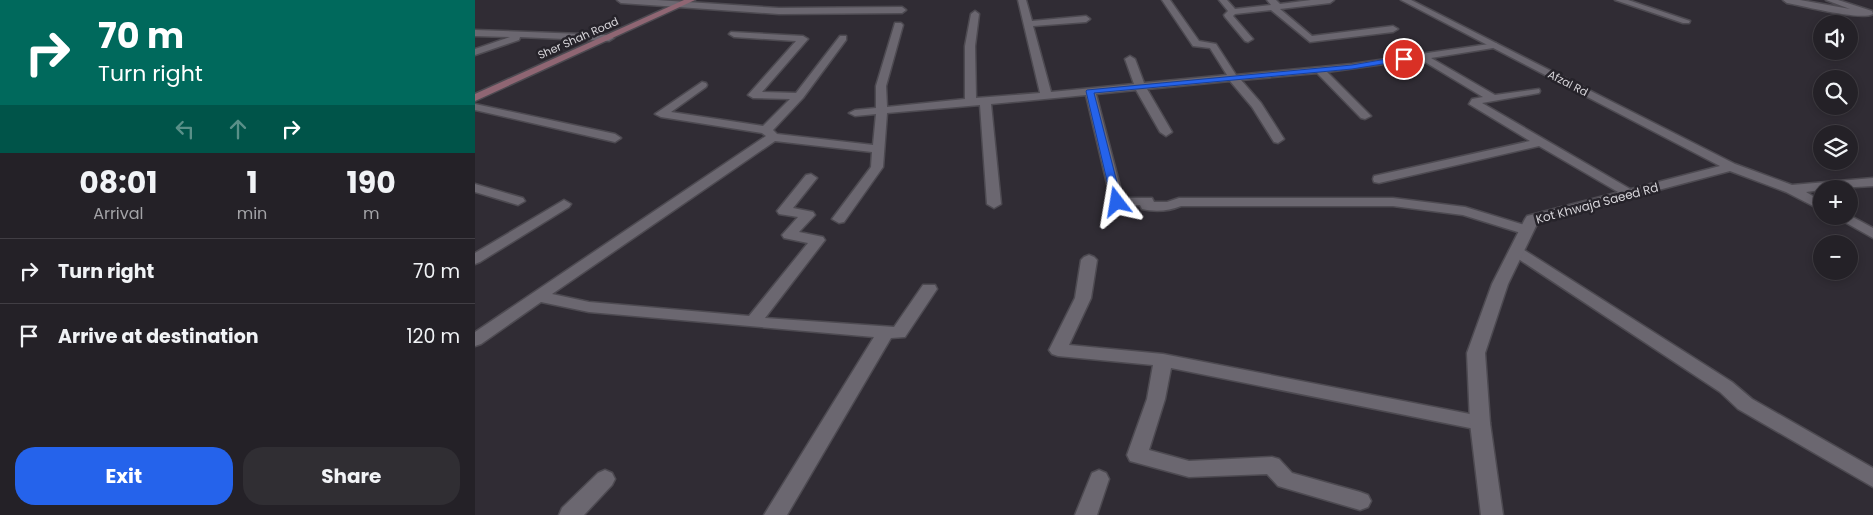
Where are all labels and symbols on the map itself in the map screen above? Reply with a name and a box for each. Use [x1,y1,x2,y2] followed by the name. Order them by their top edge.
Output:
[535,13,621,63] street label: Sher Shah Road
[1383,38,1425,80] pin
[1545,66,1591,100] street label: Afzal Rd
[1090,175,1142,227] position arrow
[1534,178,1660,228] street label: Kot Khwaja Saeed Rd

